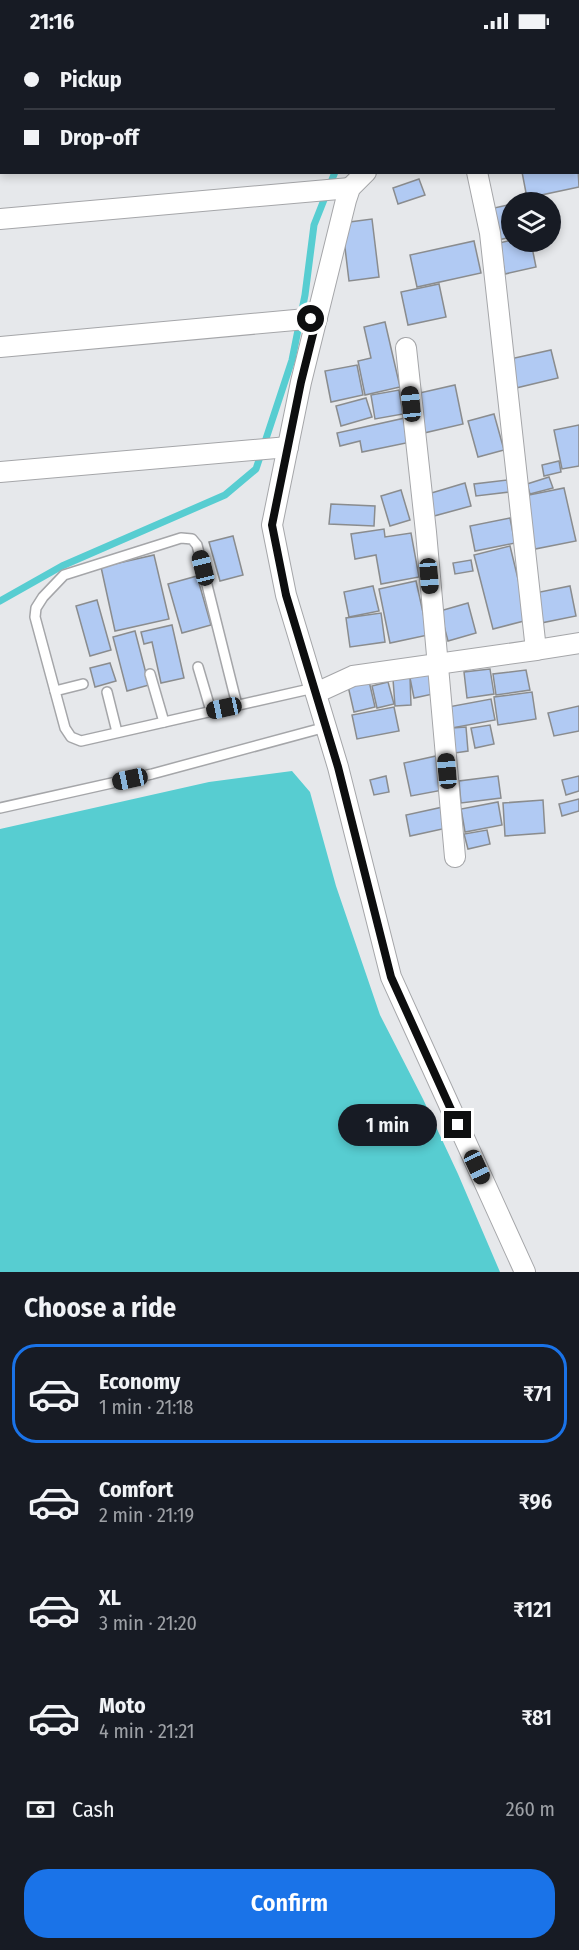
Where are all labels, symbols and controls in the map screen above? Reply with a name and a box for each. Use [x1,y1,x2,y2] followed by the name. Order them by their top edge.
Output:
[30,8,74,35] text: 21:16
[60,66,122,93] text: Pickup
[60,124,139,151] text: Drop-off
[501,192,561,252] map controls
[501,192,561,252] button: layers
[297,305,324,332] route start
[400,385,422,423] car
[190,548,216,588] car
[418,557,440,595] car
[205,695,243,721] car
[436,752,458,790] car
[111,766,149,792] car
[338,1104,437,1146] callout: 1 min
[444,1111,471,1138] route end
[366,1113,409,1137] text: 1 min
[461,1147,493,1187] car
[24,1292,176,1324] text: Choose a ride
[27,1367,81,1421] icon: car
[99,1368,180,1395] text: Economy
[523,1380,552,1407] text: ₹71
[99,1395,194,1419] text: 1 min · 21:18
[27,1475,81,1529] icon: car
[99,1476,173,1503] text: Comfort
[519,1488,552,1515] text: ₹96
[99,1503,194,1527] text: 2 min · 21:19
[27,1583,81,1637] icon: car
[99,1584,121,1611] text: XL
[513,1596,552,1623] text: ₹121
[99,1611,197,1635] text: 3 min · 21:20
[27,1691,81,1745] icon: car
[99,1692,146,1719] text: Moto
[521,1704,552,1731] text: ₹81
[99,1719,195,1743] text: 4 min · 21:21
[24,1793,57,1826] icon: cash
[72,1796,115,1823] text: Cash
[506,1797,555,1821] text: 260 m
[24,1869,555,1938] button: Confirm

